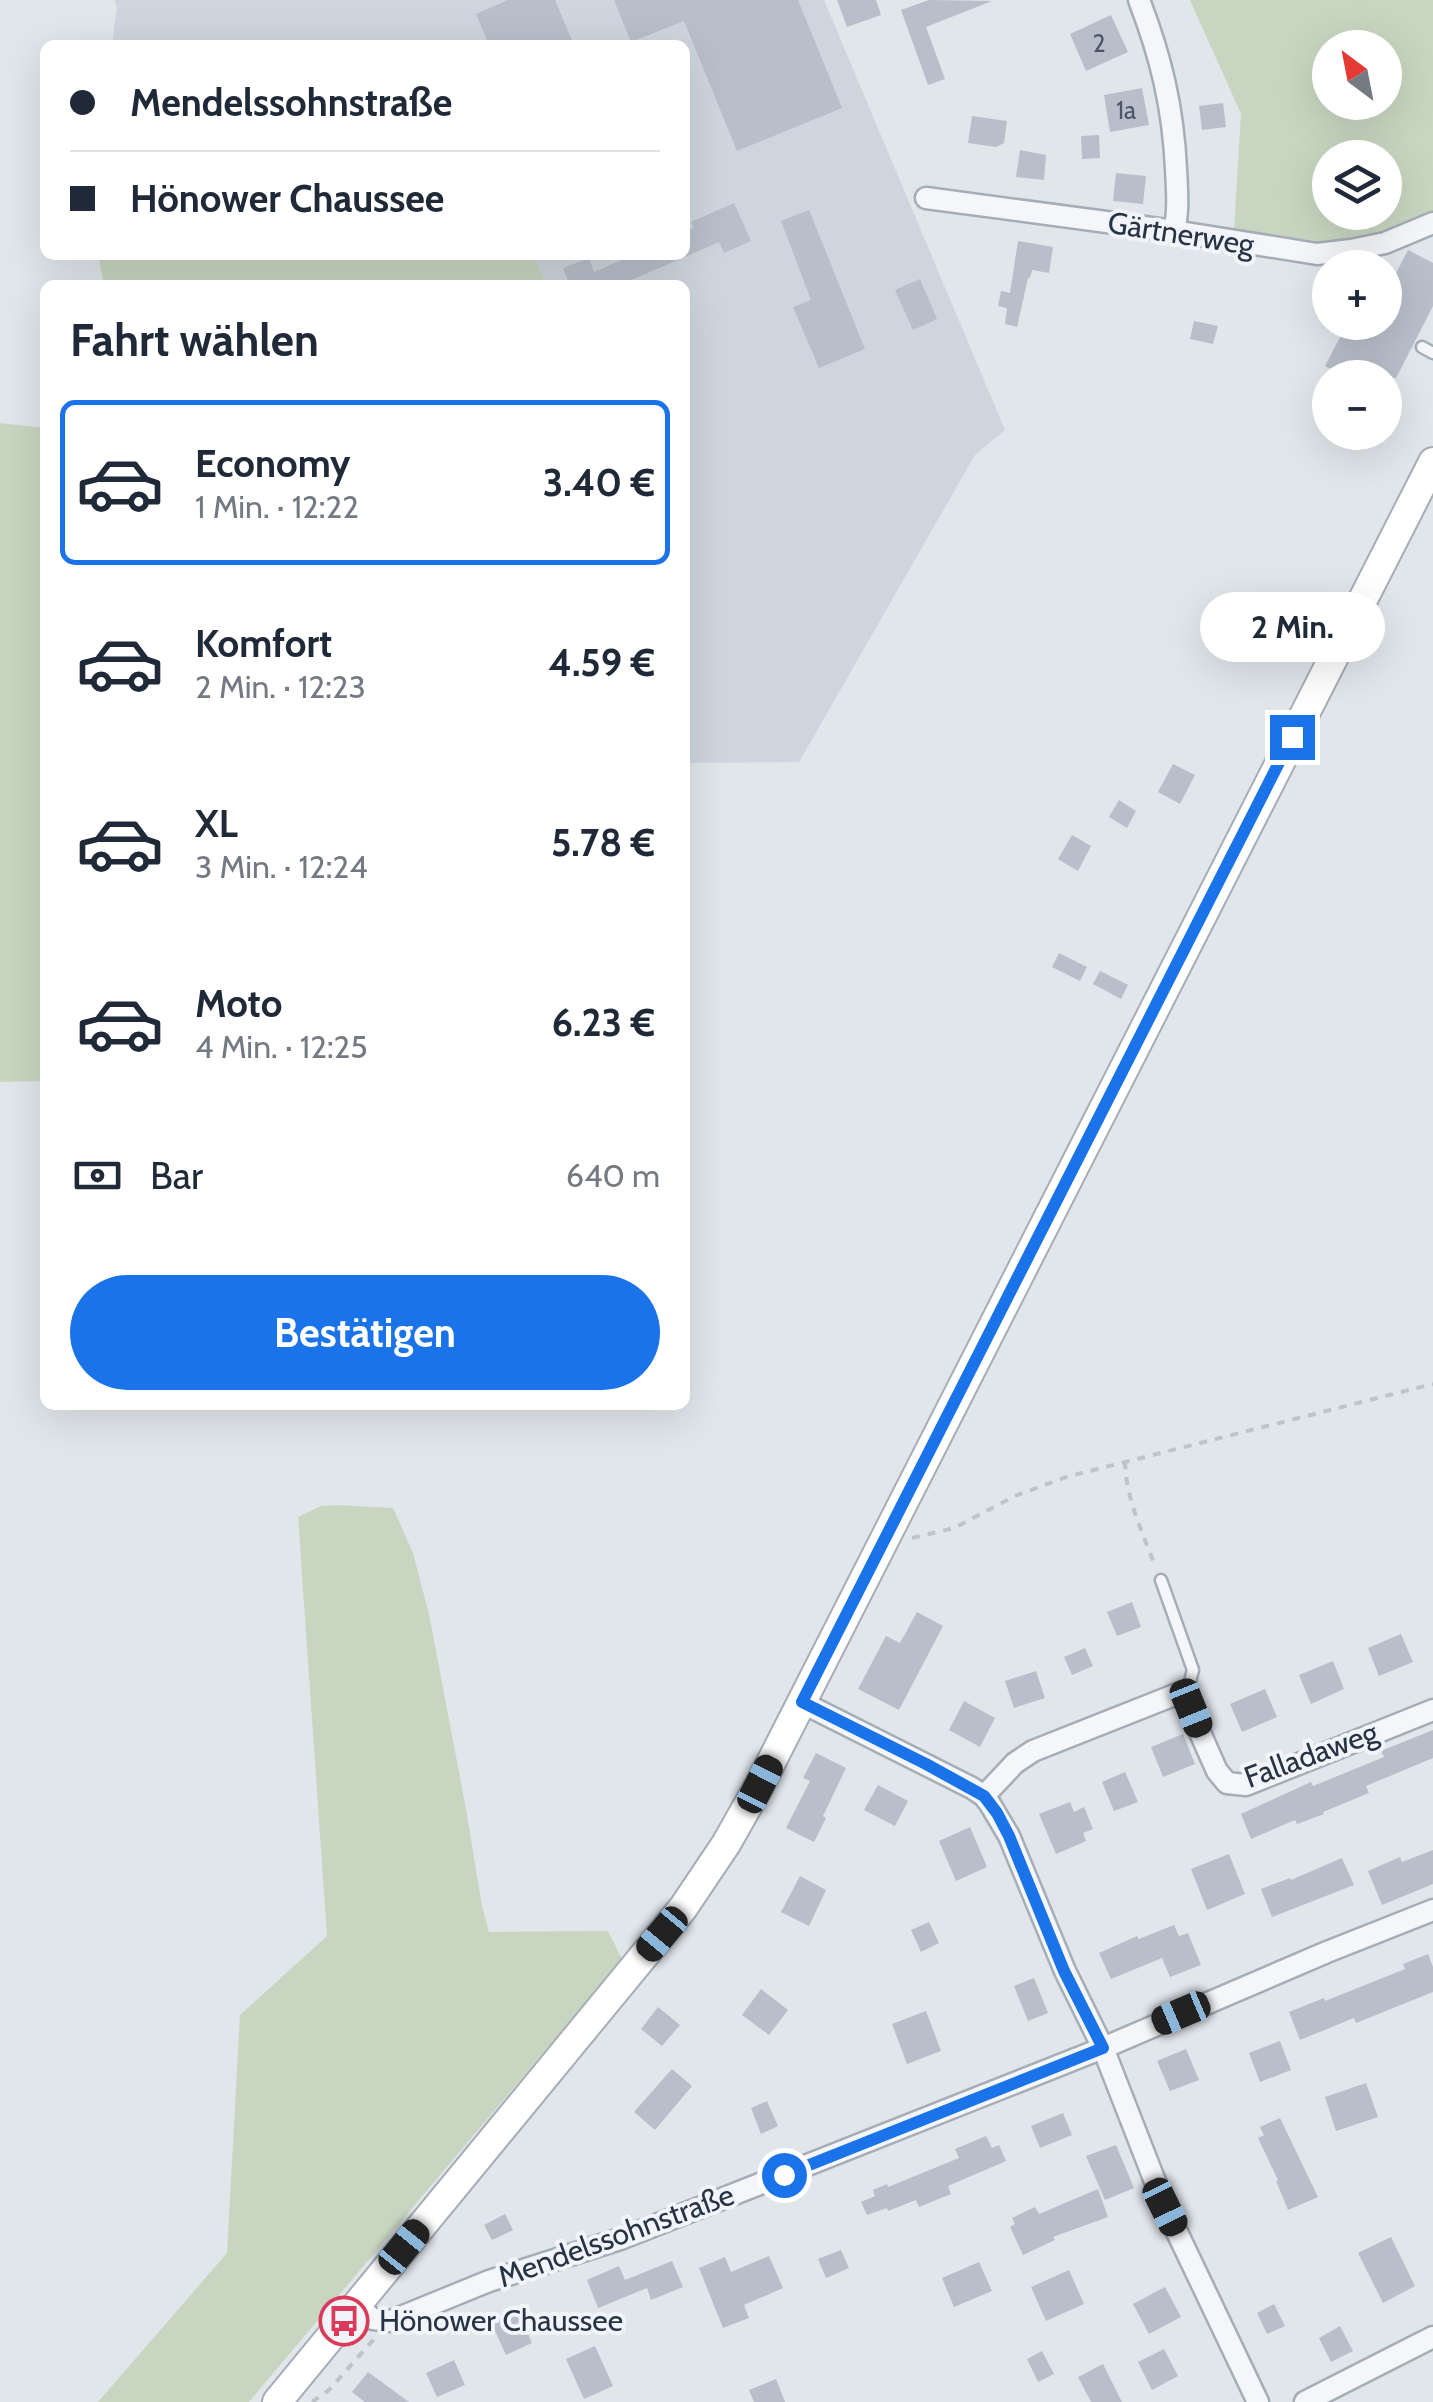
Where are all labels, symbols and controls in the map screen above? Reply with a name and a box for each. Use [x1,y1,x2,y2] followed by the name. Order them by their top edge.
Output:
[1092,28,1106,58] house number: 2
[1312,30,1402,120] north arrow
[1312,30,1402,450] map controls
[130,79,452,126] text: Mendelssohnstraße
[1116,95,1136,125] house number: 1a
[1312,140,1402,230] button: layers
[130,175,444,222] text: Hönower Chaussee
[1105,204,1258,263] street label: Gärtnerweg
[1312,250,1402,340] button: +
[70,313,319,367] text: Fahrt wählen
[1312,360,1402,450] button: −
[75,438,165,528] icon: car
[195,440,350,487] text: Economy
[543,459,655,506] text: 3.40 €
[195,487,359,526] text: 1 Min. · 12:22
[1200,592,1384,662] callout: 2 Min.
[1251,607,1334,646] text: 2 Min.
[75,618,165,708] icon: car
[195,620,332,667] text: Komfort
[548,639,655,686] text: 4.59 €
[195,667,366,706] text: 2 Min. · 12:23
[1270,715,1315,760] route end
[75,798,165,888] icon: car
[195,800,238,847] text: XL
[551,819,655,866] text: 5.78 €
[195,847,368,886] text: 3 Min. · 12:24
[75,978,165,1068] icon: car
[195,980,282,1027] text: Moto
[552,999,655,1046] text: 6.23 €
[195,1027,368,1066] text: 4 Min. · 12:25
[70,1148,125,1203] icon: cash
[150,1152,203,1199] text: Bar
[566,1156,660,1195] text: 640 m
[70,1275,660,1390] button: Bestätigen
[1166,1675,1216,1741] car
[1239,1713,1384,1796] street label: Falladaweg
[733,1750,787,1818] car
[631,1901,693,1967] car
[1148,1987,1214,2039] car
[762,2153,807,2198] route start
[1138,2173,1192,2241] car
[493,2176,739,2295] street label: Mendelssohnstraße
[373,2214,435,2280] car
[318,2295,370,2347] bus stop icon: Hönower Chaussee
[379,2302,623,2339] place label: Hönower Chaussee

